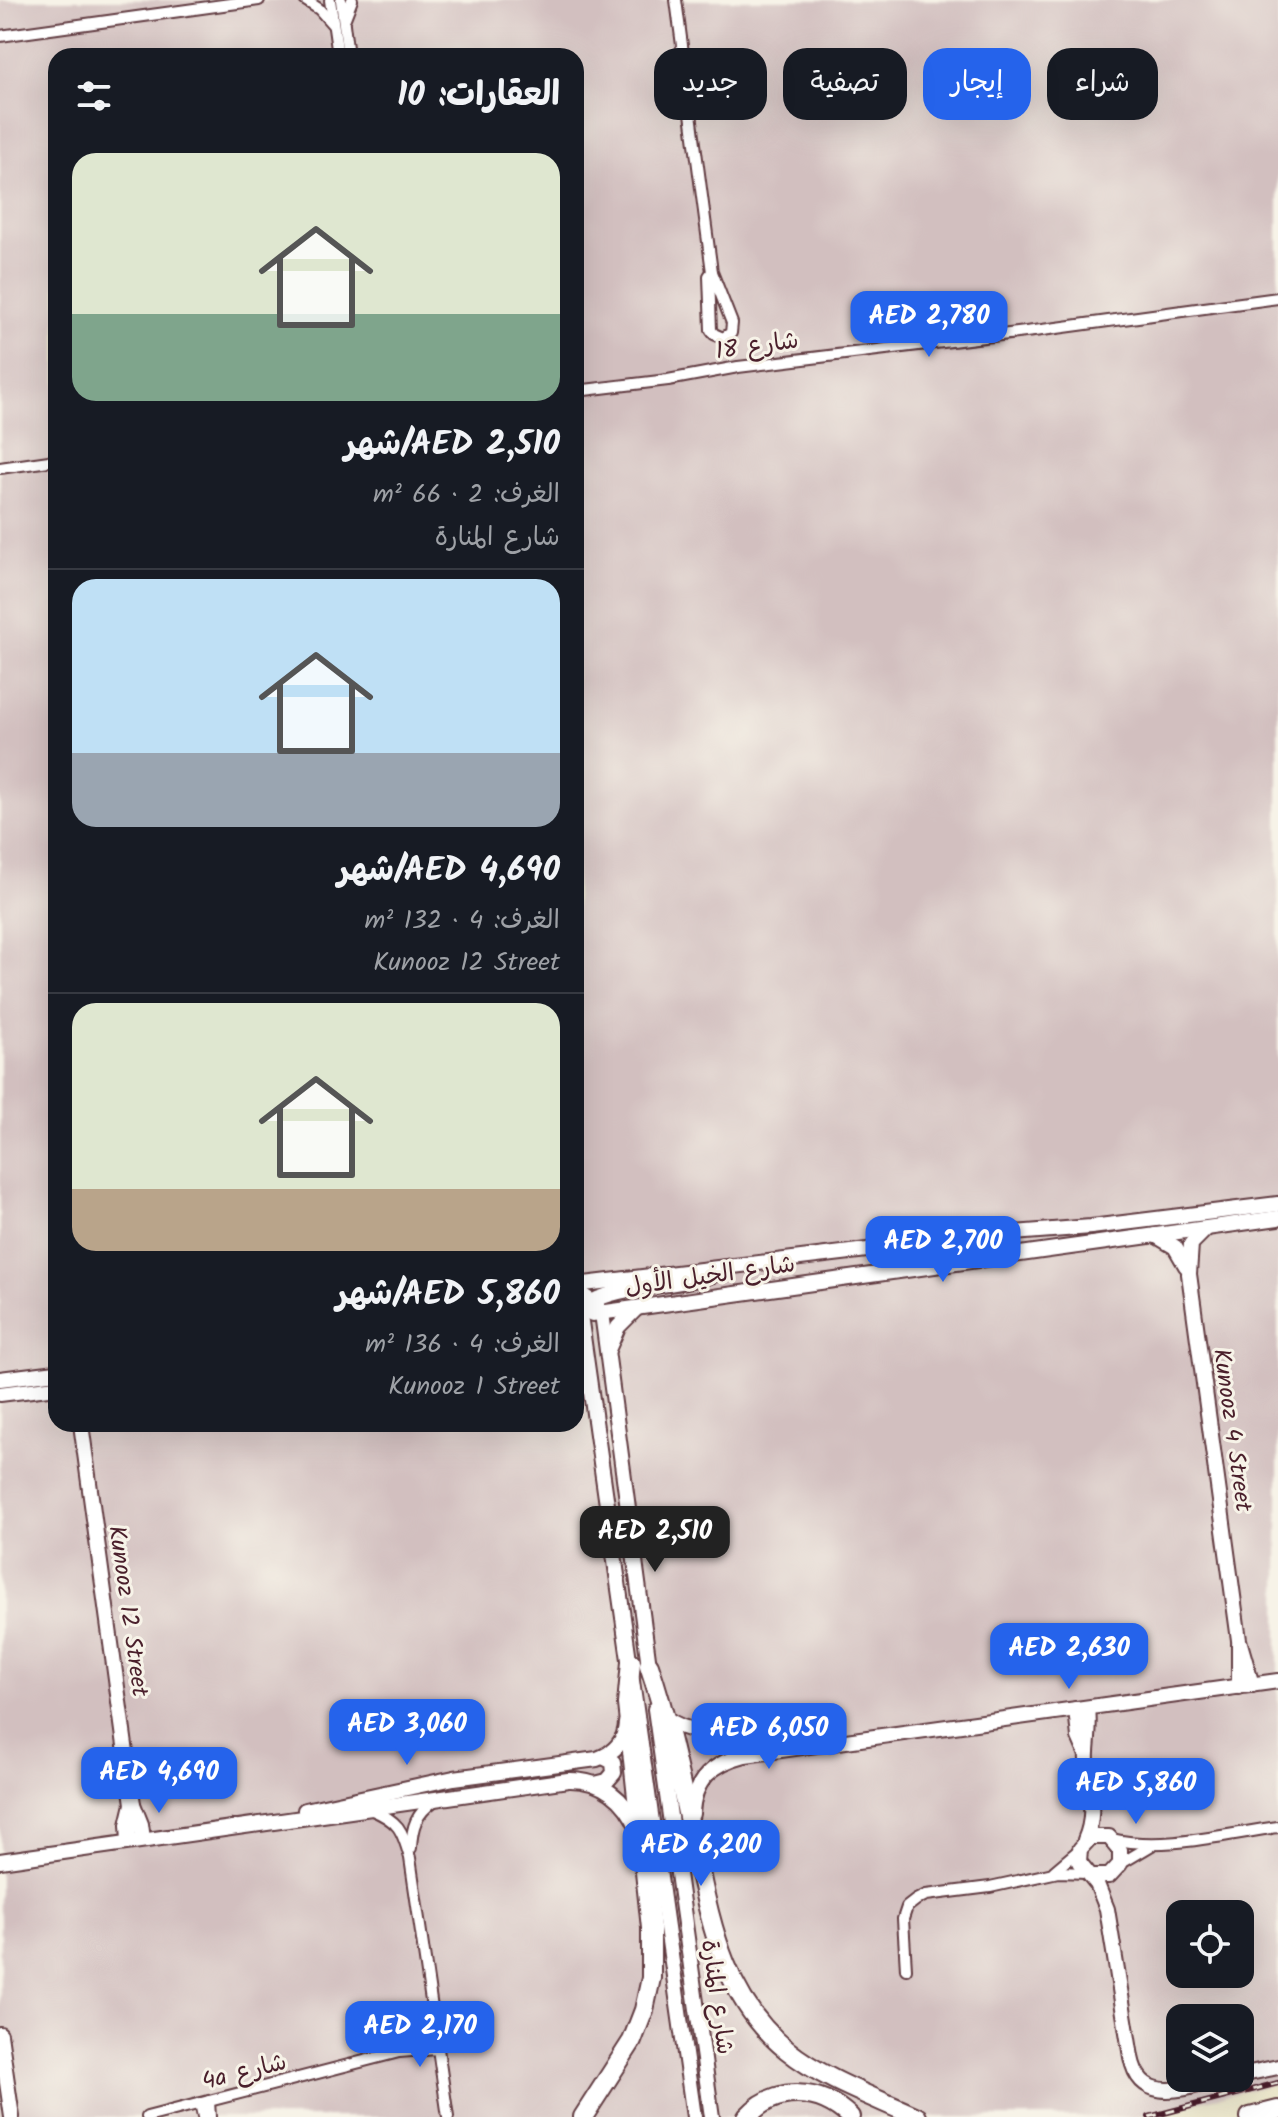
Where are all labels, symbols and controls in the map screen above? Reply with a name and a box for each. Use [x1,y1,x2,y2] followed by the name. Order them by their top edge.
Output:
[654,48,767,120] chip: جديد
[783,48,907,120] chip: تصفية
[923,48,1031,120] chip: إيجار
[1047,48,1158,120] chip: شراء
[397,69,560,123] text: العقارات: 10
[72,74,116,118] icon: filters
[244,205,388,349] icon: home
[837,291,1021,359] pin: AED 2,780
[869,296,989,338] text: AED 2,780
[713,321,801,372] street label: شارع 18
[344,418,560,472] text: AED 2,510/شهر
[373,474,560,516] text: الغرف: 2 · 66 m²
[435,517,560,559] text: شارع المنارة
[244,631,388,775] icon: home
[337,844,560,898] text: AED 4,690/شهر
[365,900,560,942] text: الغرف: 4 · 132 m²
[373,942,560,984] text: Kunooz 12 Street
[244,1055,388,1199] icon: home
[851,1216,1035,1284] pin: AED 2,700
[884,1221,1002,1263] text: AED 2,700
[623,1245,798,1308] street label: شارع الخيل الأول
[336,1268,560,1322] text: AED 5,860/شهر
[365,1324,560,1366] text: الغرف: 4 · 136 m²
[1201,1346,1262,1515] street label: Kunooz 4 Street
[388,1366,560,1408] text: Kunooz 1 Street
[563,1506,747,1574] pin: AED 2,510
[598,1511,712,1553] text: AED 2,510
[96,1523,159,1700] street label: Kunooz 12 Street
[977,1623,1161,1691] pin: AED 2,630
[1008,1628,1130,1670] text: AED 2,630
[315,1699,499,1767] pin: AED 3,060
[677,1703,861,1771] pin: AED 6,050
[347,1704,467,1746] text: AED 3,060
[710,1708,828,1750] text: AED 6,050
[67,1747,251,1815] pin: AED 4,690
[99,1752,219,1794] text: AED 4,690
[1044,1758,1228,1826] pin: AED 5,860
[1076,1763,1196,1805] text: AED 5,860
[609,1820,793,1888] pin: AED 6,200
[641,1825,761,1867] text: AED 6,200
[1166,1900,1254,2092] map controls
[1166,1900,1254,1988] button: locate
[689,1937,744,2057] street label: شارع المنارة
[328,2001,512,2069] pin: AED 2,170
[1166,2004,1254,2092] button: layers
[363,2006,477,2048] text: AED 2,170
[198,2043,291,2102] street label: 4a شارع

